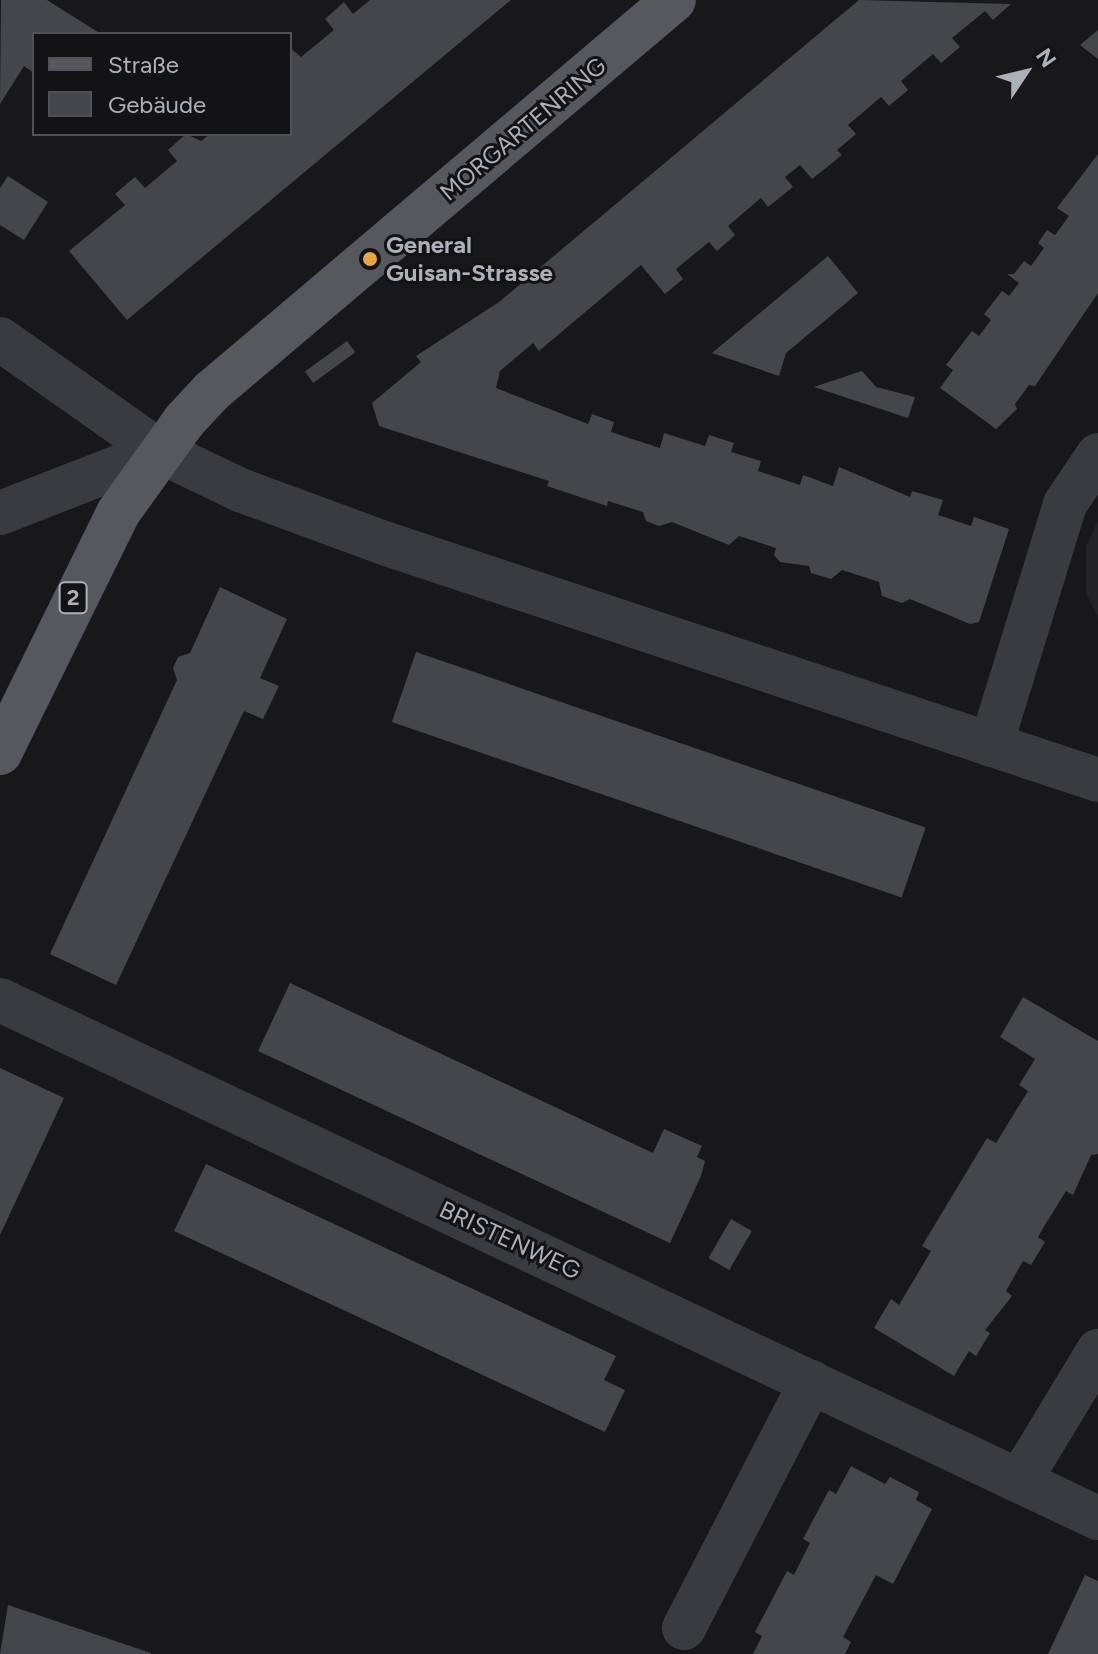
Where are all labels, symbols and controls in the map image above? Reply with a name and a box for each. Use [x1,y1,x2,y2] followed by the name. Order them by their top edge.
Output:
[32,32,292,136] legend
[986,32,1066,112] north arrow
[1030,43,1062,73] text: N
[108,50,179,79] text: Straße
[434,51,612,207] street label: MORGARTENRING
[108,90,206,119] text: Gebäude
[386,231,553,287] place label: General Guisan-Strasse
[361,250,379,268] marker: General Guisan-Strasse
[57,580,89,616] road number: 2
[435,1195,585,1285] street label: BRISTENWEG

